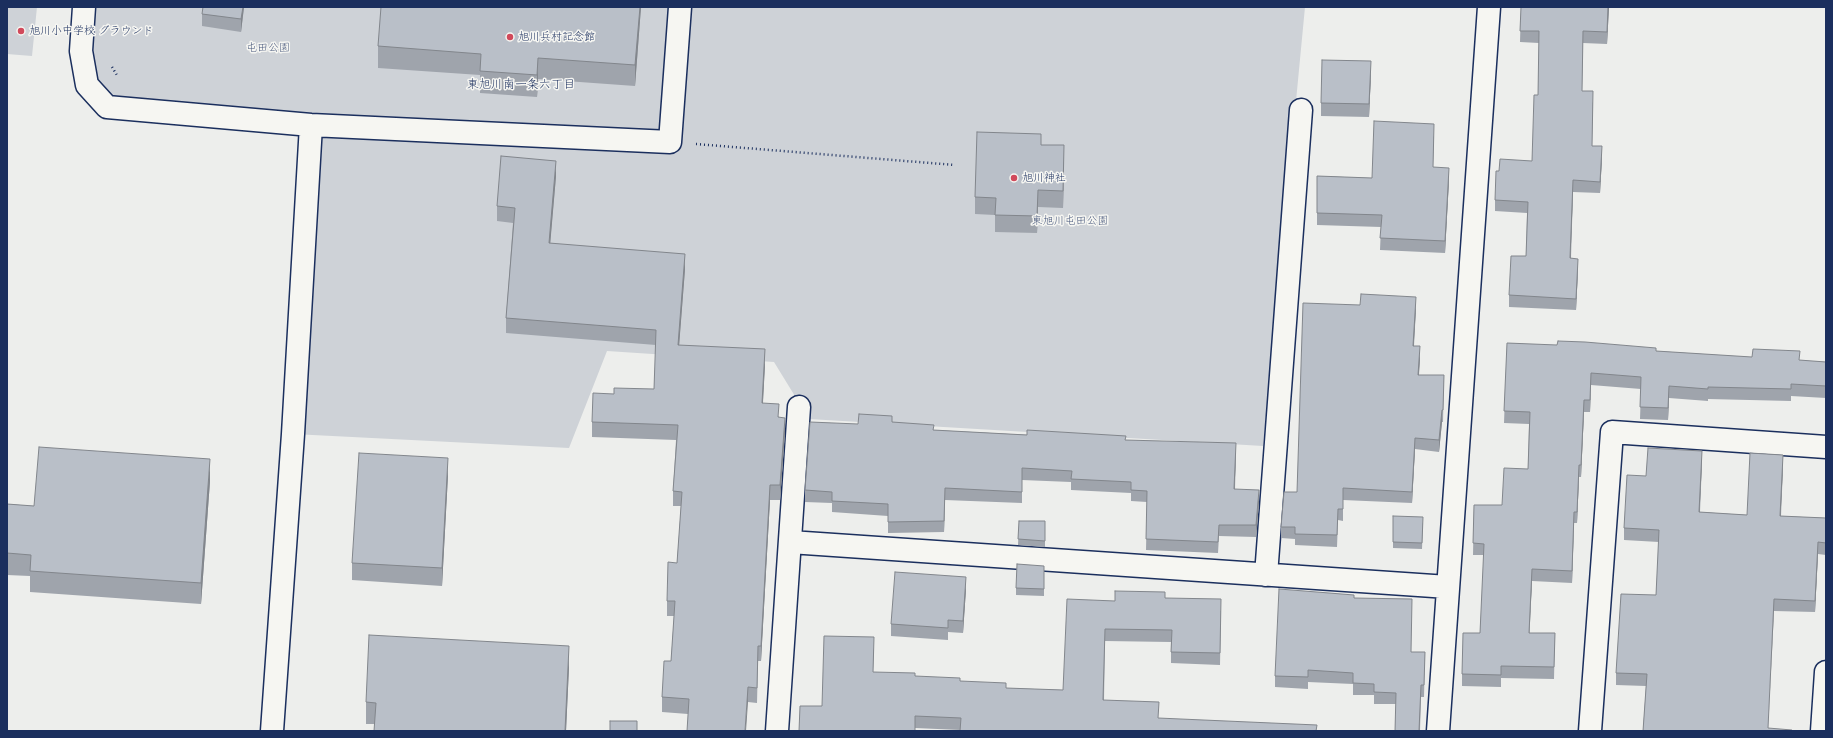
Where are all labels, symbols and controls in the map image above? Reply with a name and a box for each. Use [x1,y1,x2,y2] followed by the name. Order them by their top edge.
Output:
[29,24,154,38] place label: 旭川小中学校 グラウンド
[16,26,26,36] marker: 旭川小中学校 グラウンド
[518,30,595,44] place label: 旭川兵村記念館
[505,32,515,42] marker: 旭川兵村記念館
[246,41,290,55] park label: 屯田公園
[467,78,575,92] district label: 東旭川南一条六丁目
[1022,171,1066,185] place label: 旭川神社
[1009,173,1019,183] marker: 旭川神社
[1032,214,1108,228] park label: 東旭川屯田公園

